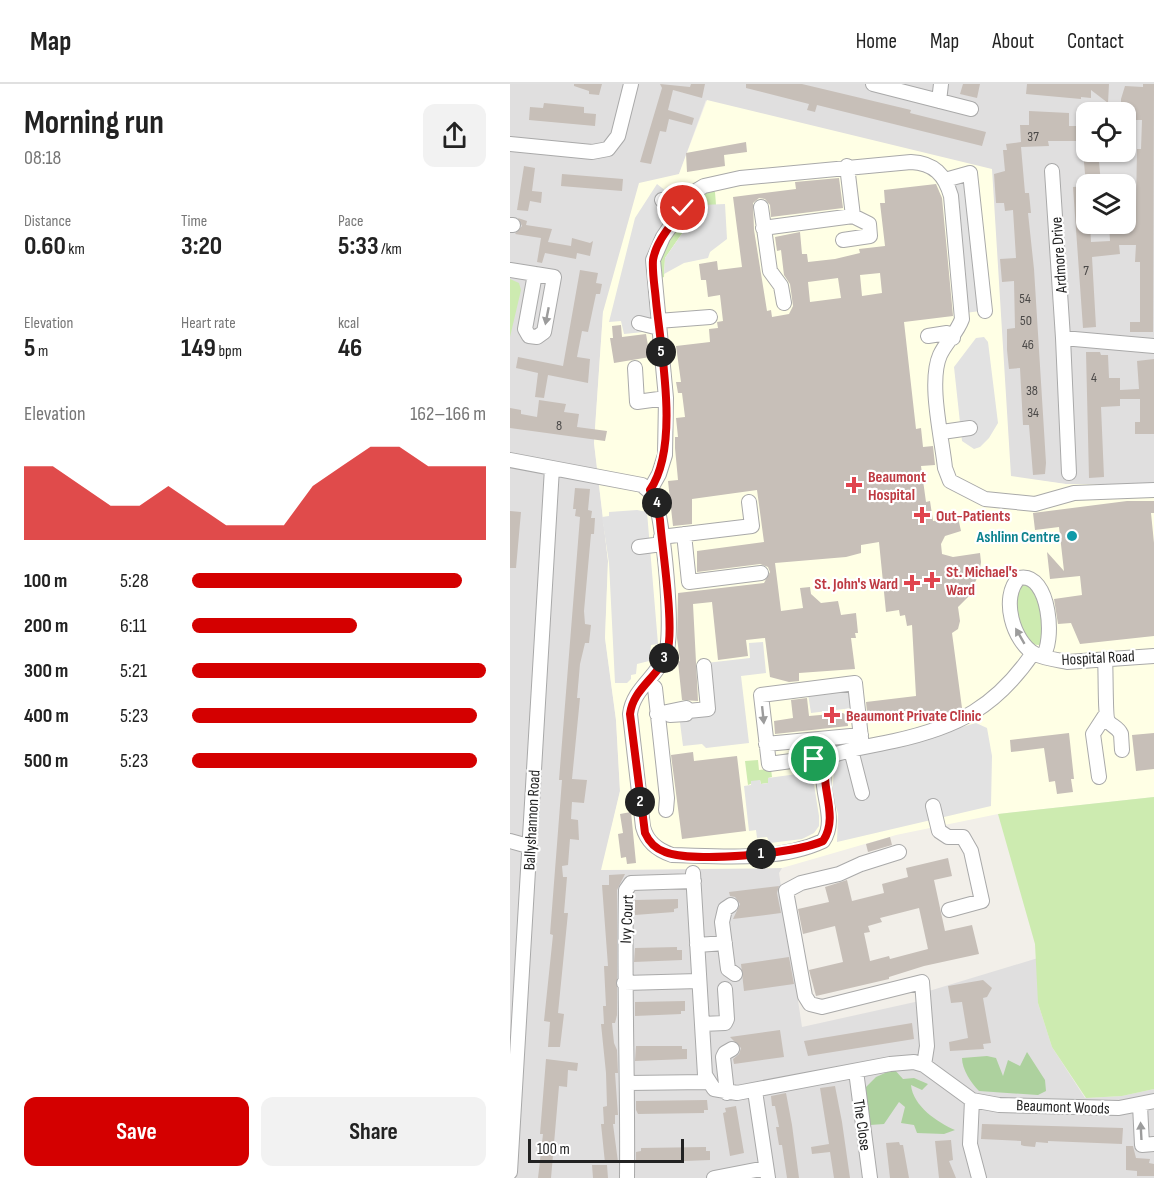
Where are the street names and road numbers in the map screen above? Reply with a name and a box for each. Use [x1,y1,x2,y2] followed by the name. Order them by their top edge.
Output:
[1047,216,1072,295] street label: Ardmore Drive
[1061,647,1135,670] street label: Hospital Road
[520,769,545,871] street label: Ballyshannon Road
[617,894,638,944] street label: Ivy Court
[1016,1096,1110,1119] street label: Beaumont Woods
[849,1098,875,1152] street label: The Close

